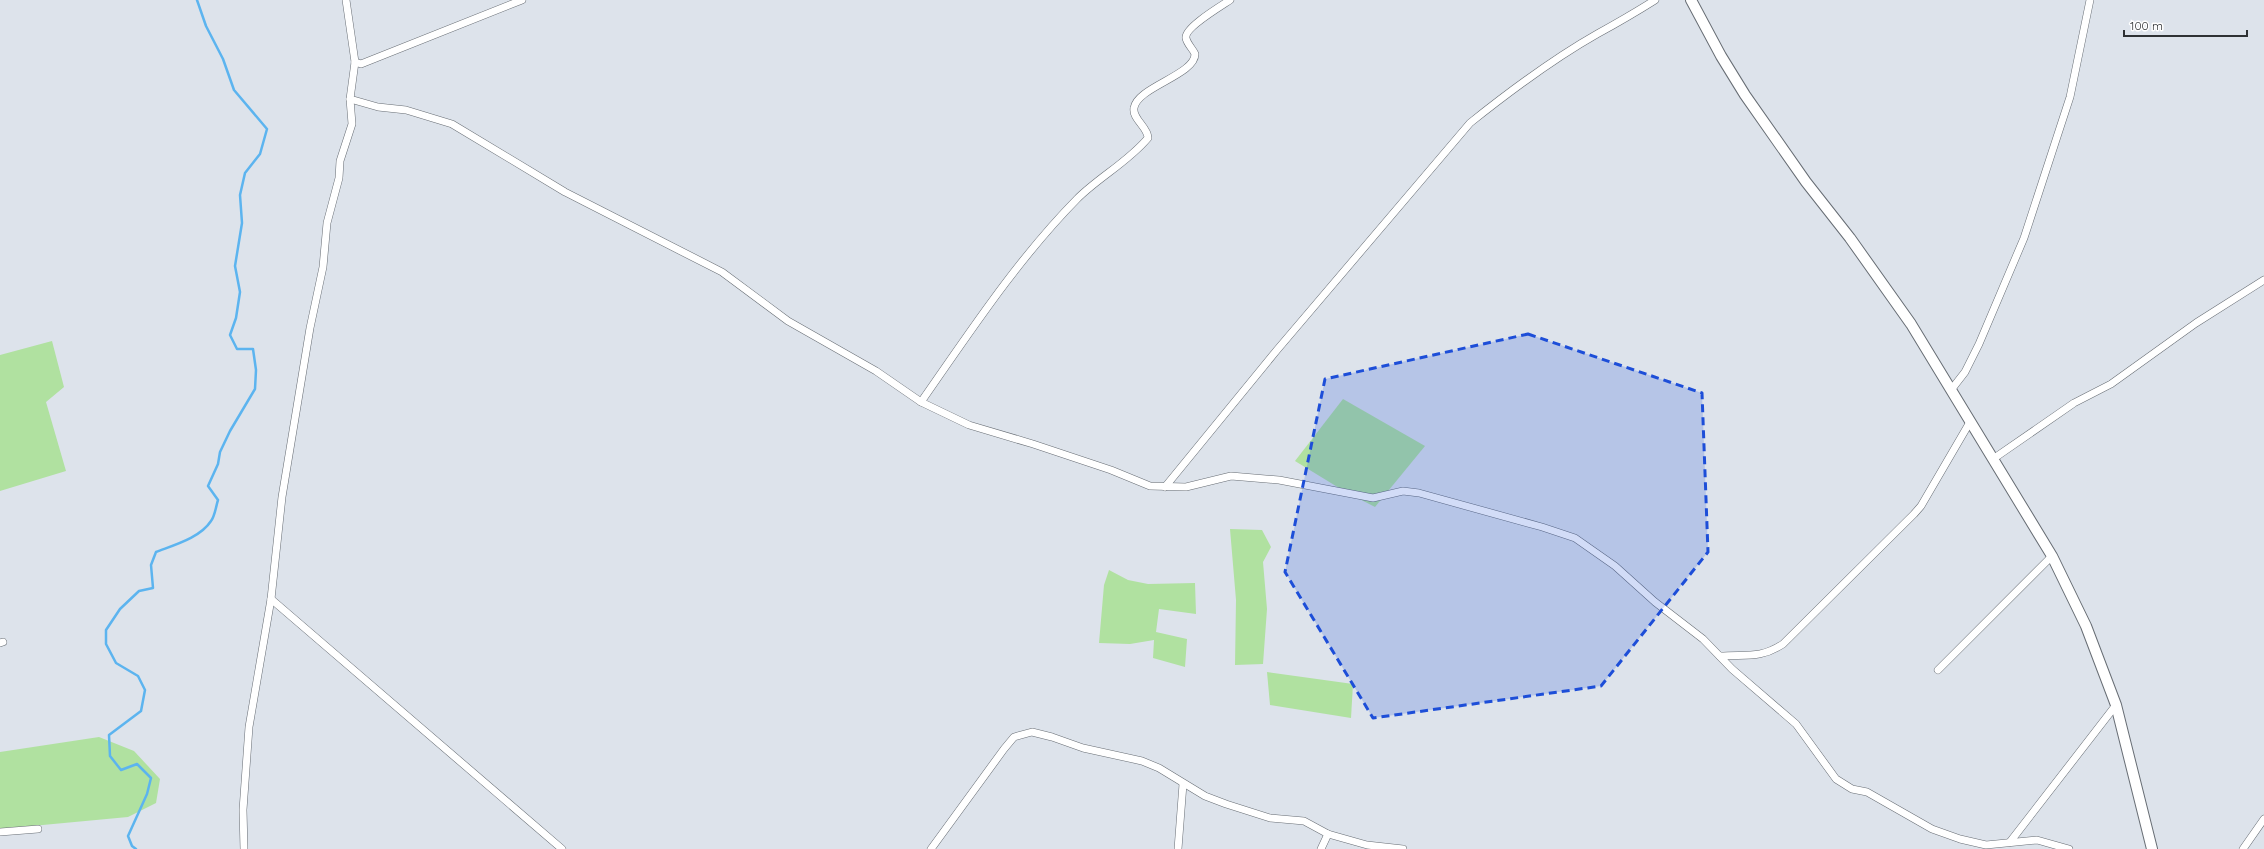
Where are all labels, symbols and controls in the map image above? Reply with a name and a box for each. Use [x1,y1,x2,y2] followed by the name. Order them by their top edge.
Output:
[2124,12,2247,38] scale bar
[2130,18,2163,33] text: 100 m

